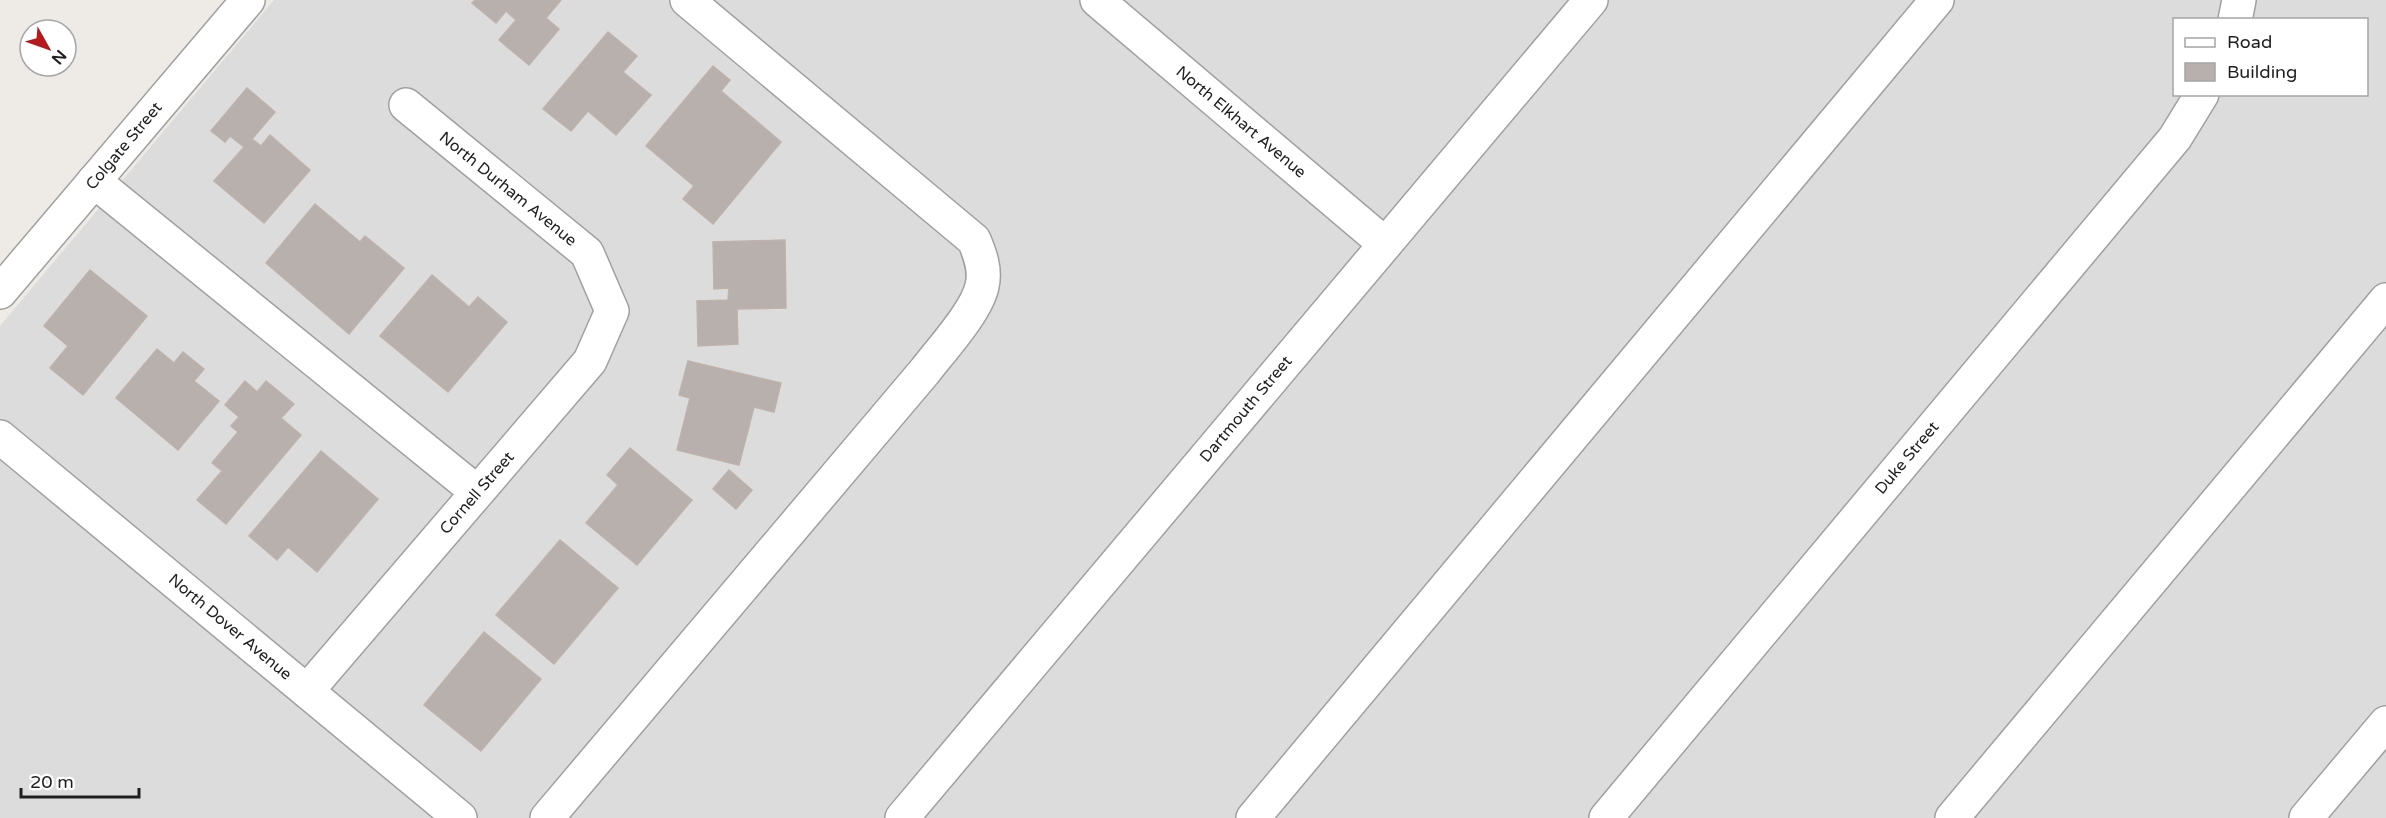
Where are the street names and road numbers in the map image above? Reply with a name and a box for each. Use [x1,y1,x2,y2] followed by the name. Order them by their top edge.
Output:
[1172,62,1310,182] street label: North Elkhart Avenue
[81,98,167,194] street label: Colgate Street
[435,127,581,251] street label: North Durham Avenue
[1196,352,1296,466] street label: Dartmouth Street
[1871,417,1943,499] street label: Duke Street
[436,447,518,539] street label: Cornell Street
[164,570,296,684] street label: North Dover Avenue

